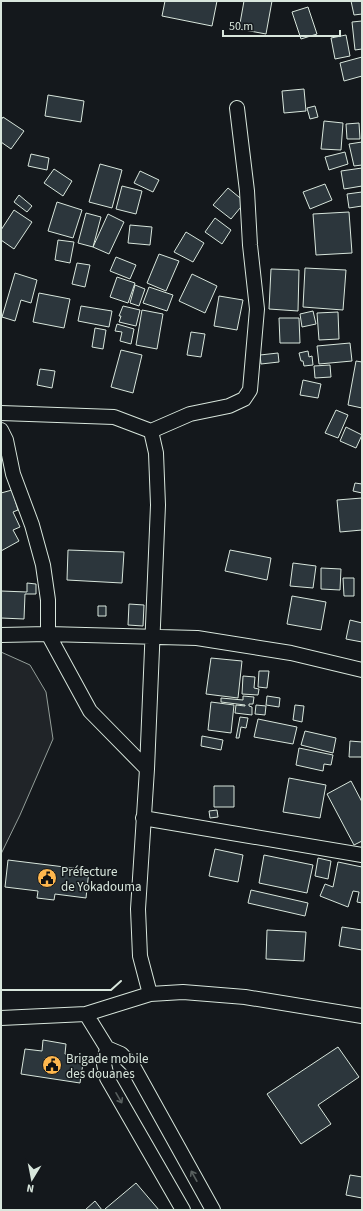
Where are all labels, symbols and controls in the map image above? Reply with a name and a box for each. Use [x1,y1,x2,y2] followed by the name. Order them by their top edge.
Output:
[223,12,340,38] scale bar
[229,18,253,35] text: 50 m
[61,863,141,896] place label: Préfecture de Yokadouma
[36,867,58,889] public building icon: Préfecture de Yokadouma
[66,1050,148,1083] place label: Brigade mobile des douanes
[41,1054,63,1076] public building icon: Brigade mobile des douanes
[115,1092,123,1104] one-way arrow
[12,1159,52,1199] north arrow
[190,1170,198,1182] one-way arrow
[25,1180,35,1196] text: N

